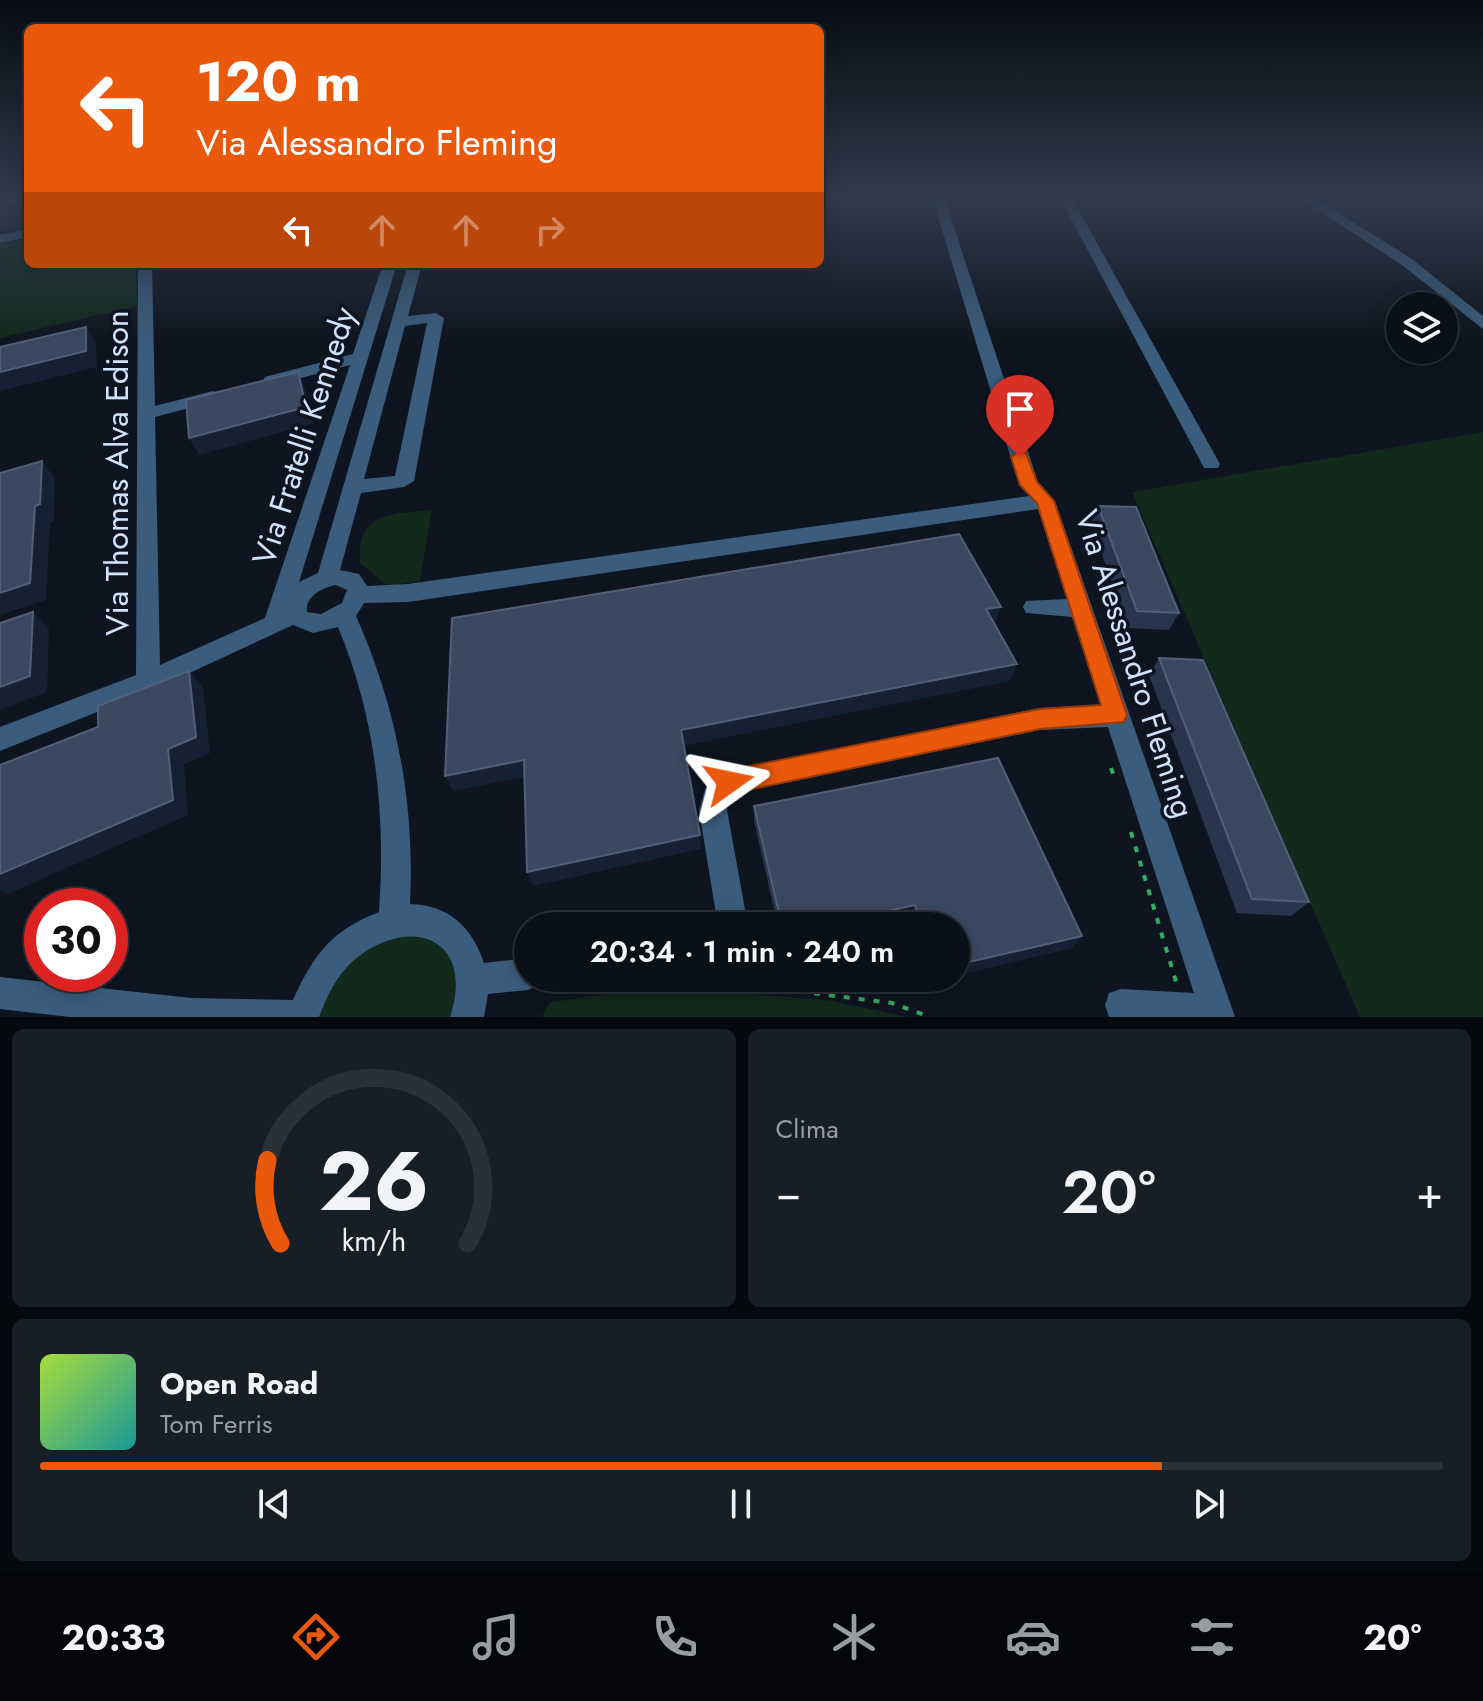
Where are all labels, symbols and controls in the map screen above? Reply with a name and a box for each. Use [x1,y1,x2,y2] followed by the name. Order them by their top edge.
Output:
[196,41,361,122] text: 120 m
[64,56,168,160] icon: left
[196,116,558,168] text: Via Alessandro Fleming
[276,208,320,252] icon: left
[360,208,404,252] icon: ahead
[444,208,488,252] icon: ahead
[528,208,572,252] icon: right
[1386,292,1458,364] map controls
[1386,292,1458,364] button: layers
[241,300,368,571] street label: Via Fratelli Kennedy
[94,310,140,636] street label: Via Thomas Alva Edison
[986,375,1054,457] pin
[998,387,1042,431] icon: arrive
[1063,504,1207,824] street label: Via Alessandro Fleming
[687,740,771,824] position arrow
[24,888,128,992] speed limit sign: 30
[590,930,894,973] text: 20:34 · 1 min · 240 m
[776,1110,839,1148] text: Clima
[319,1121,429,1241] text: 26
[1062,1149,1156,1236] text: 20°
[776,1161,801,1225] text: −
[1416,1161,1443,1225] text: +
[341,1220,406,1262] text: km/h
[160,1362,318,1405] text: Open Road
[160,1405,272,1443] text: Tom Ferris
[252,1482,296,1526] icon: previous
[719,1482,763,1526] icon: pause
[1187,1482,1231,1526] icon: next
[288,1609,344,1665] icon: directions
[468,1609,524,1665] icon: music
[647,1609,703,1665] icon: phone
[826,1609,882,1665] icon: climate
[1005,1609,1061,1665] icon: car
[1184,1609,1240,1665] icon: filters
[62,1611,165,1663] text: 20:33
[1363,1611,1421,1663] text: 20°

